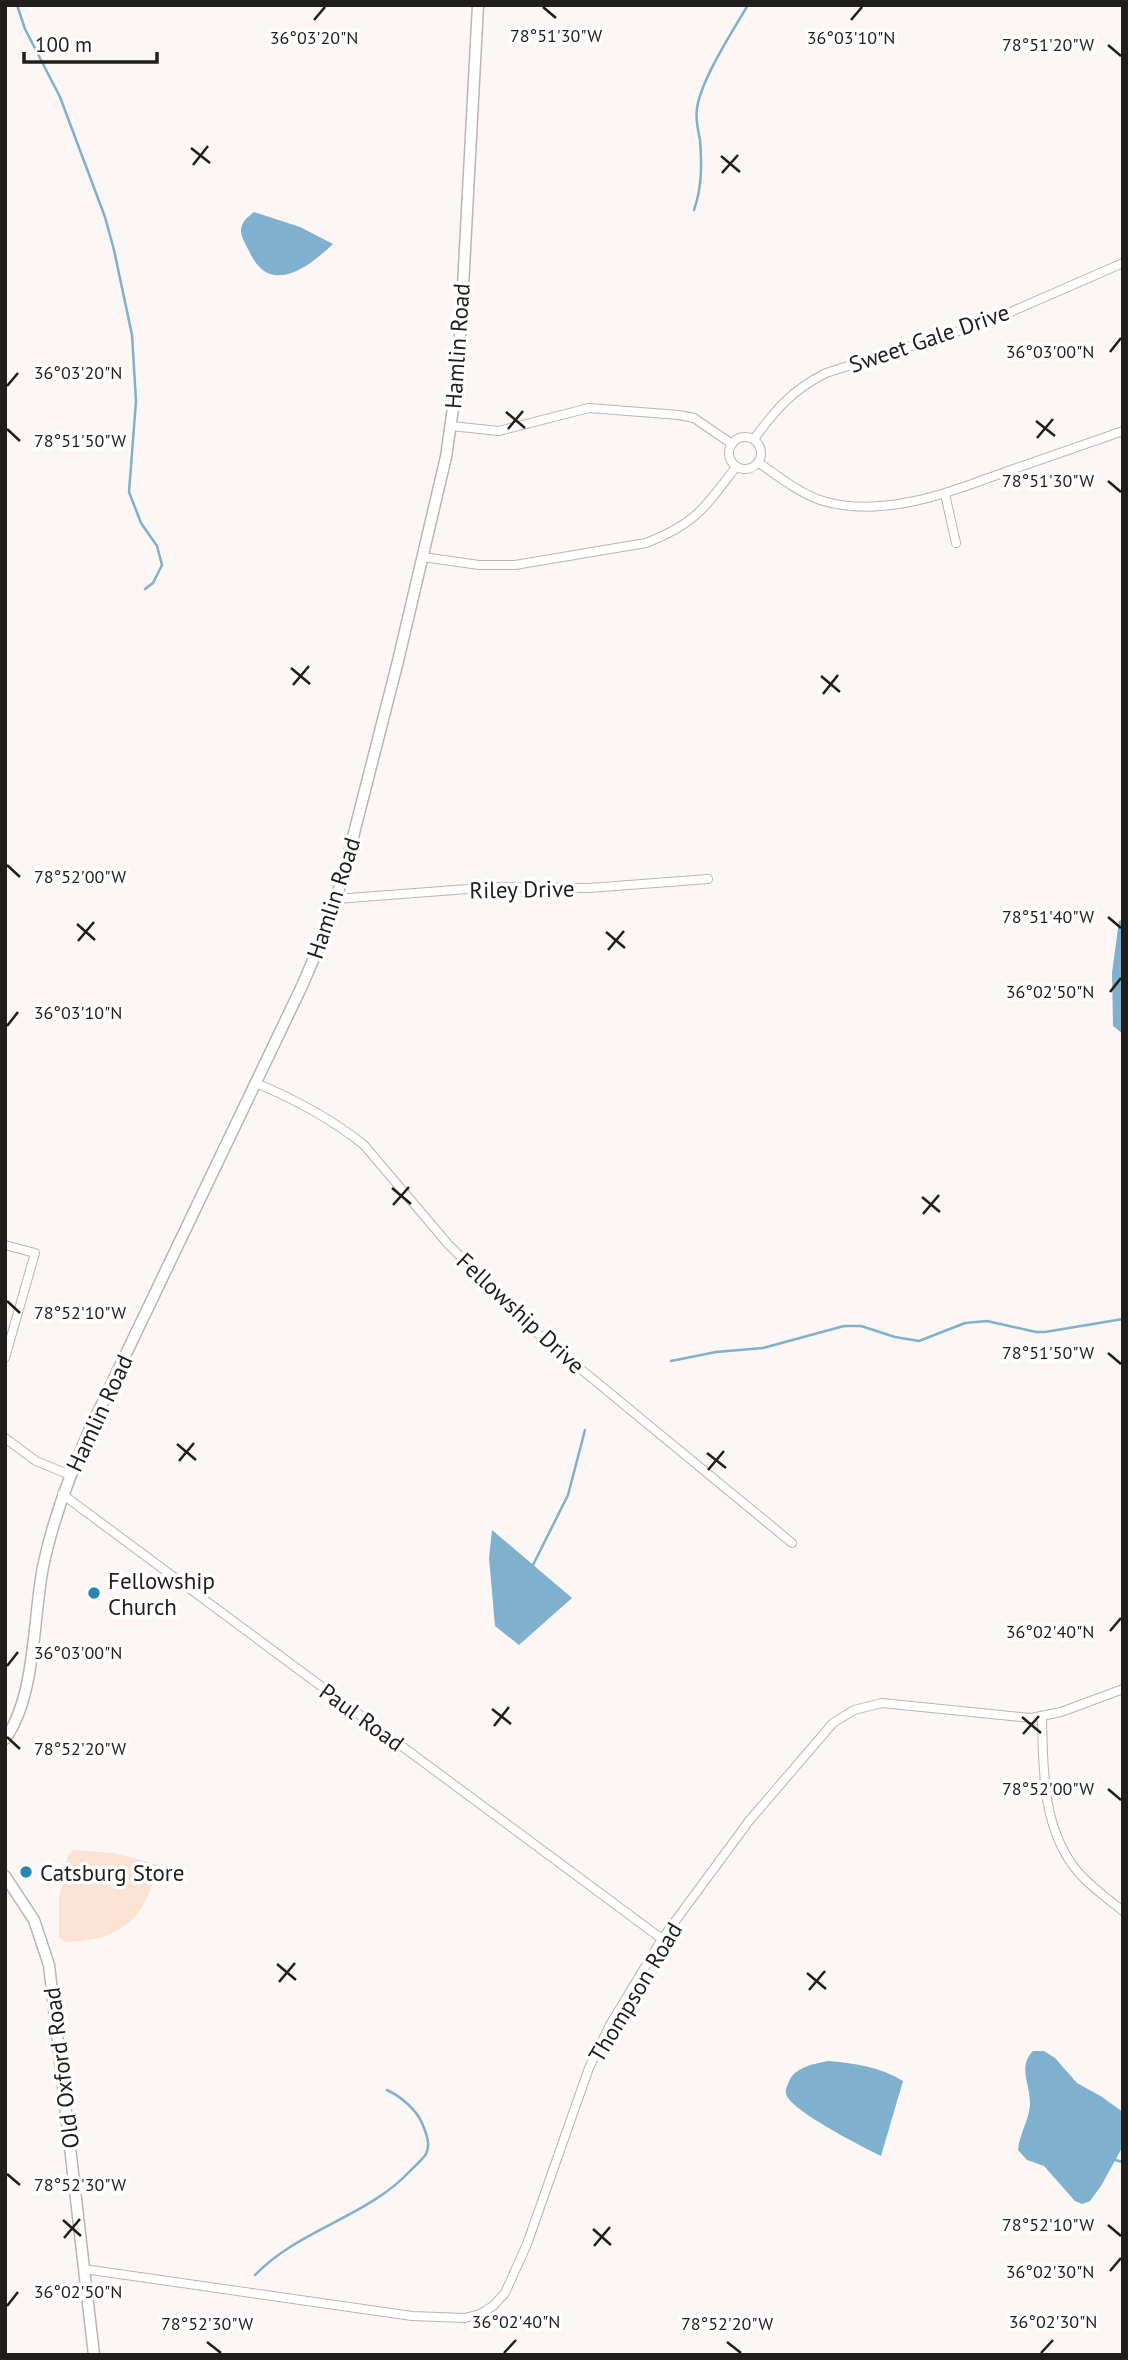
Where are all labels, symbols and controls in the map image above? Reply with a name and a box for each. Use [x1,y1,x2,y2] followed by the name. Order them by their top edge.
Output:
[24,21,158,65] scale bar
[510,24,602,47] text: 78°51'30"W
[270,26,358,49] text: 36°03'20"N
[807,26,895,49] text: 36°03'10"N
[35,31,92,58] text: 100 m
[1002,33,1094,56] text: 78°51'20"W
[438,282,476,410] street label: Hamlin Road
[845,297,1013,379] street label: Sweet Gale Drive
[1006,340,1094,363] text: 36°03'00"N
[34,361,122,384] text: 36°03'20"N
[34,429,126,452] text: 78°51'50"W
[1002,469,1094,492] text: 78°51'30"W
[300,834,366,962] street label: Hamlin Road
[34,865,126,888] text: 78°52'00"W
[469,874,575,904] street label: Riley Drive
[1002,905,1094,928] text: 78°51'40"W
[1006,980,1094,1003] text: 36°02'50"N
[34,1001,122,1024] text: 36°03'10"N
[451,1246,591,1380] street label: Fellowship Drive
[34,1301,126,1324] text: 78°52'10"W
[1002,1341,1094,1364] text: 78°51'50"W
[59,1350,139,1476] street label: Hamlin Road
[108,1566,215,1621] place label: Fellowship Church
[86,1585,102,1601] marker: Fellowship Church
[1006,1620,1094,1643] text: 36°02'40"N
[34,1641,122,1664] text: 36°03'00"N
[314,1677,410,1757] street label: Paul Road
[34,1737,126,1760] text: 78°52'20"W
[1002,1777,1094,1800] text: 78°52'00"W
[40,1858,184,1887] place label: Catsburg Store
[18,1864,34,1880] marker: Catsburg Store
[582,1917,688,2067] street label: Thompson Road
[37,1986,85,2150] street label: Old Oxford Road
[34,2173,126,2196] text: 78°52'30"W
[1002,2213,1094,2236] text: 78°52'10"W
[1006,2260,1094,2283] text: 36°02'30"N
[34,2280,122,2303] text: 36°02'50"N
[472,2310,560,2333] text: 36°02'40"N
[1009,2310,1097,2333] text: 36°02'30"N
[161,2312,253,2335] text: 78°52'30"W
[681,2312,773,2335] text: 78°52'20"W

